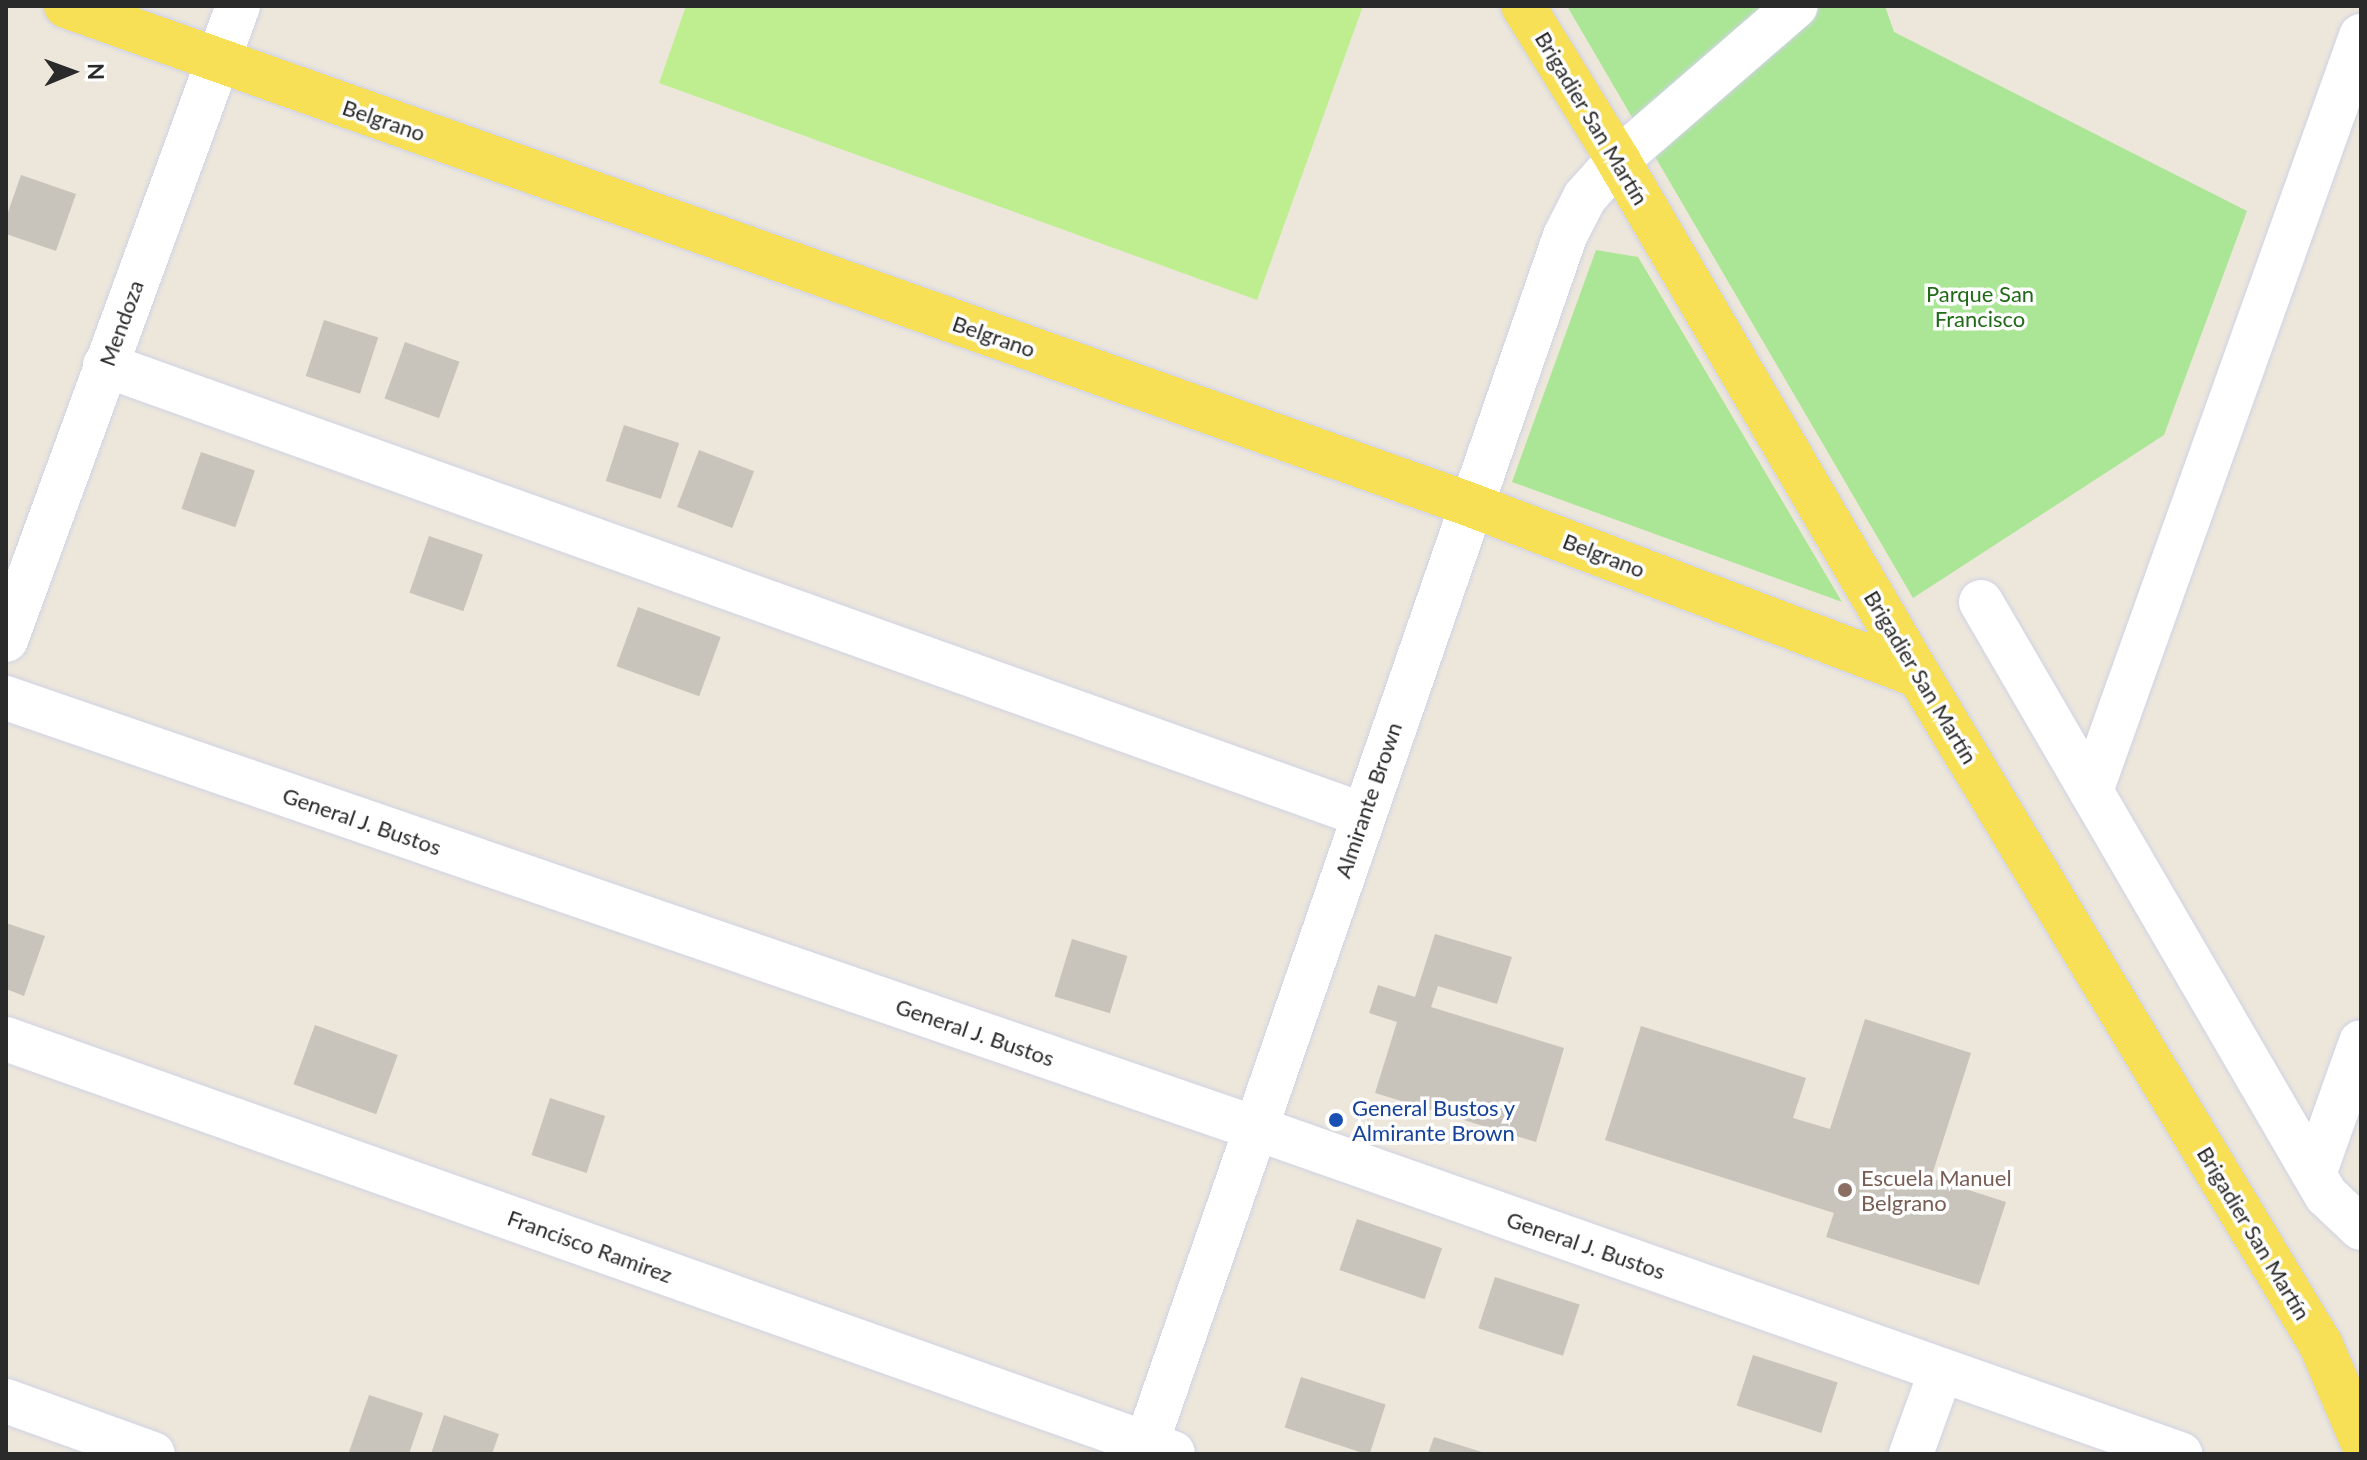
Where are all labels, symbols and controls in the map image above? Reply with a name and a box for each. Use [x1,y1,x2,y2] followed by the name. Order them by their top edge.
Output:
[1530,26,1654,210] street label: Brigadier San Martín
[32,32,112,112] north arrow
[83,63,110,80] text: N
[339,94,429,146] street label: Belgrano
[93,276,149,370] street label: Mendoza
[1926,280,2034,332] park label: Parque San Francisco
[949,310,1039,362] street label: Belgrano
[1559,527,1649,583] street label: Belgrano
[1859,585,1983,769] street label: Brigadier San Martín
[1329,719,1407,881] street label: Almirante Brown
[279,781,445,861] street label: General J. Bustos
[892,992,1058,1072] street label: General J. Bustos
[1352,1094,1516,1146] place label: General Bustos y Almirante Brown
[1327,1111,1345,1129] marker: General Bustos y Almirante Brown
[2192,1141,2316,1325] street label: Brigadier San Martín
[1861,1164,2012,1216] place label: Escuela Manuel Belgrano
[1836,1181,1854,1199] marker: Escuela Manuel Belgrano
[504,1204,676,1288] street label: Francisco Ramirez
[1503,1205,1669,1285] street label: General J. Bustos

